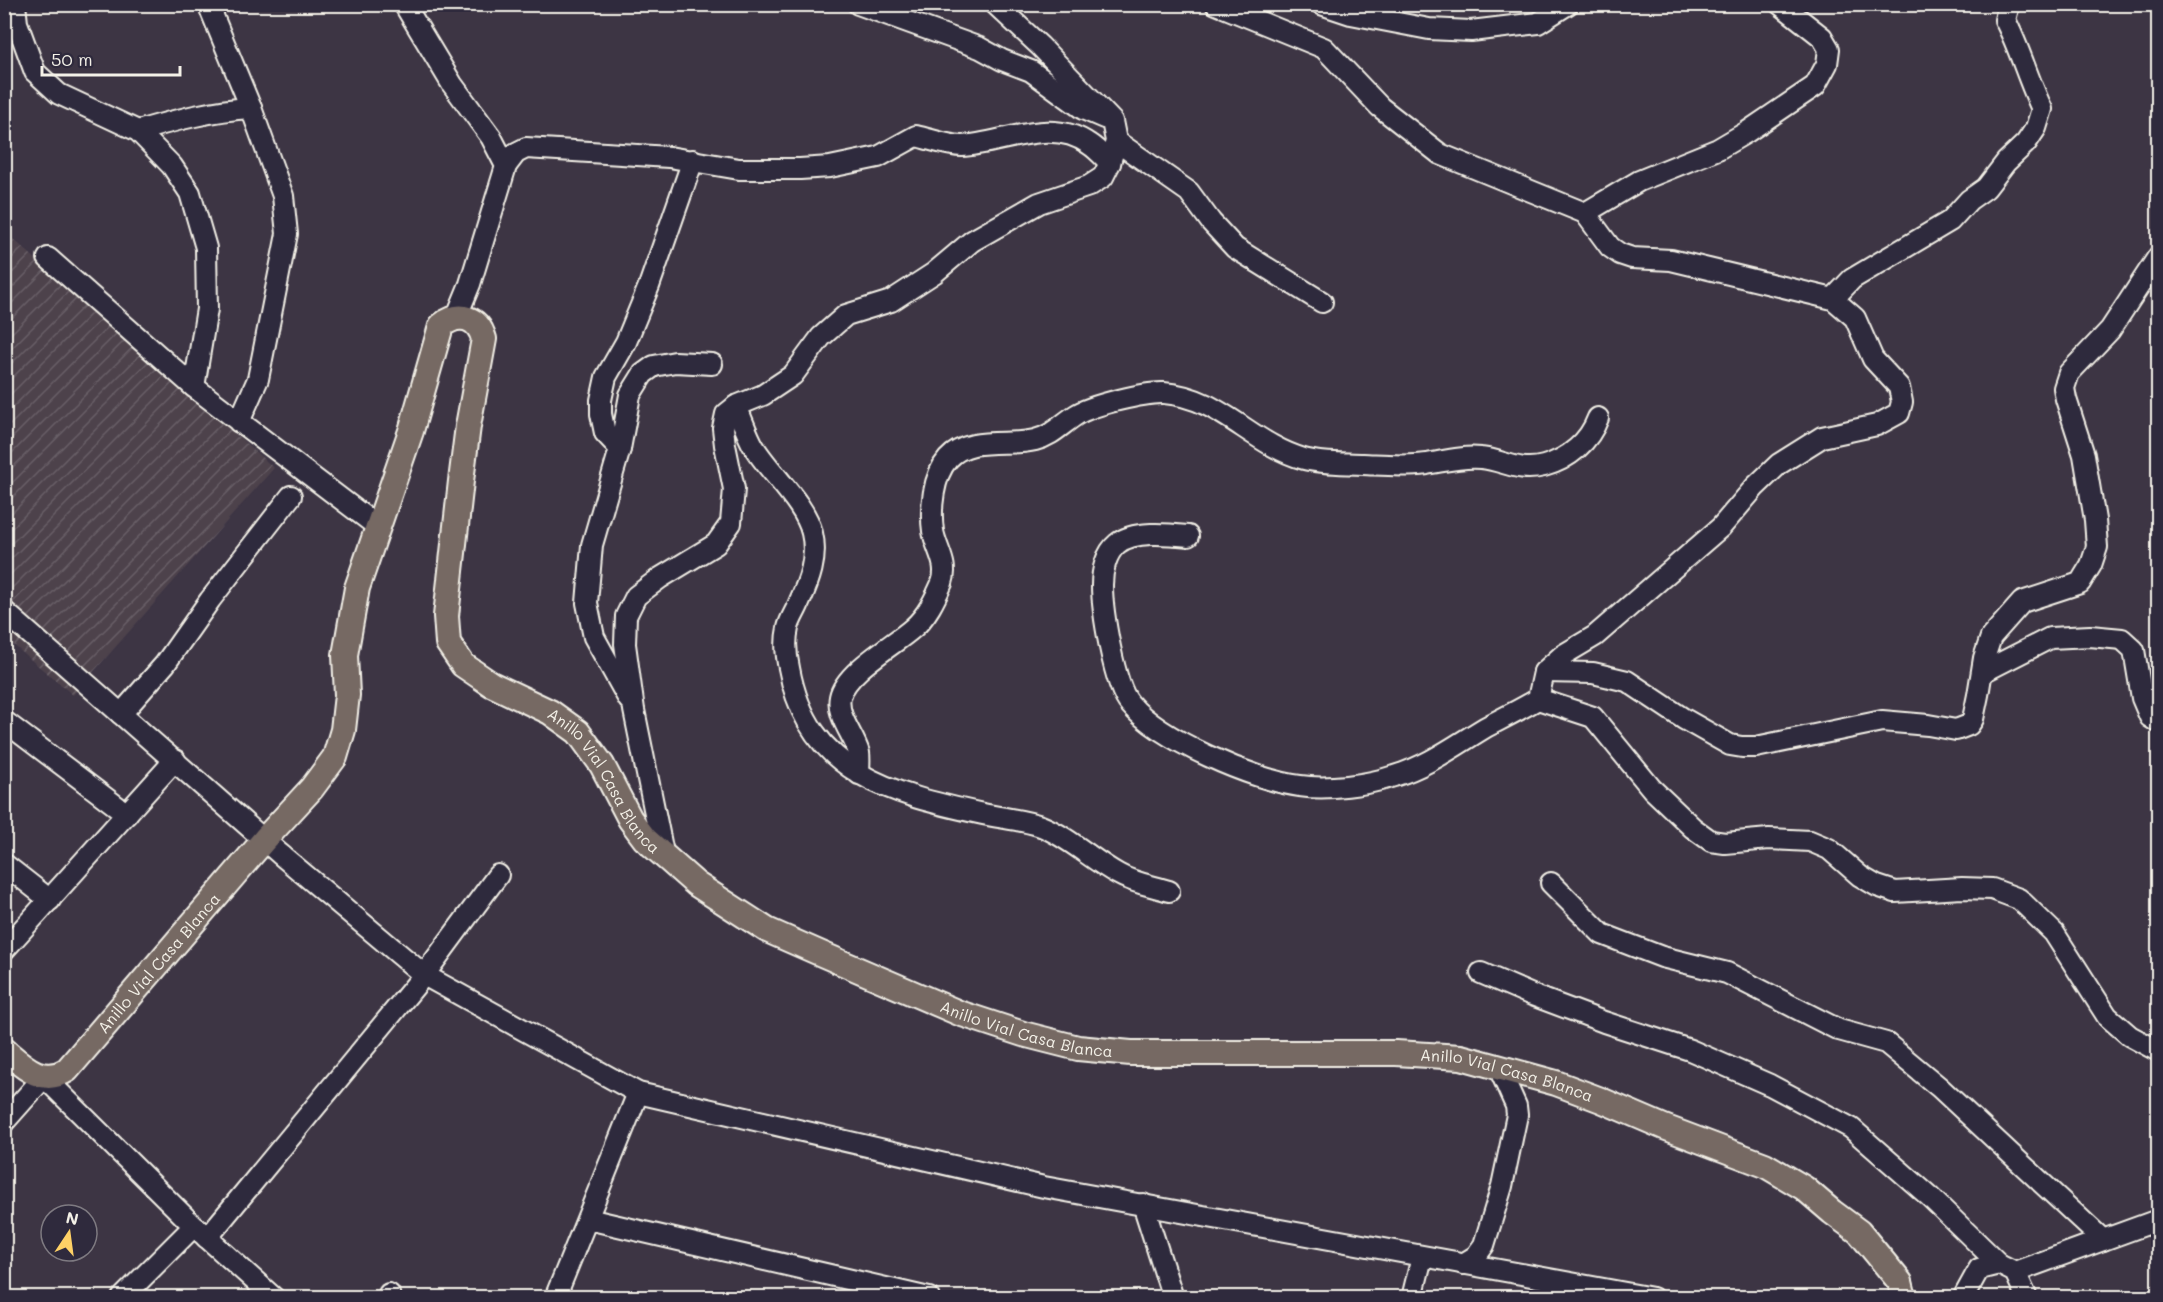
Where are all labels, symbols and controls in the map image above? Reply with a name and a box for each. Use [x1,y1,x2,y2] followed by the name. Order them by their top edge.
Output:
[42,39,180,77] scale bar
[51,47,93,71] text: 50 m
[544,703,665,858] street label: Anillo Vial Casa Blanca
[92,888,224,1037] street label: Anillo Vial Casa Blanca
[937,995,1114,1061] street label: Anillo Vial Casa Blanca
[1420,1044,1596,1106] street label: Anillo Vial Casa Blanca
[39,1203,99,1263] north arrow
[64,1206,81,1229] text: N

